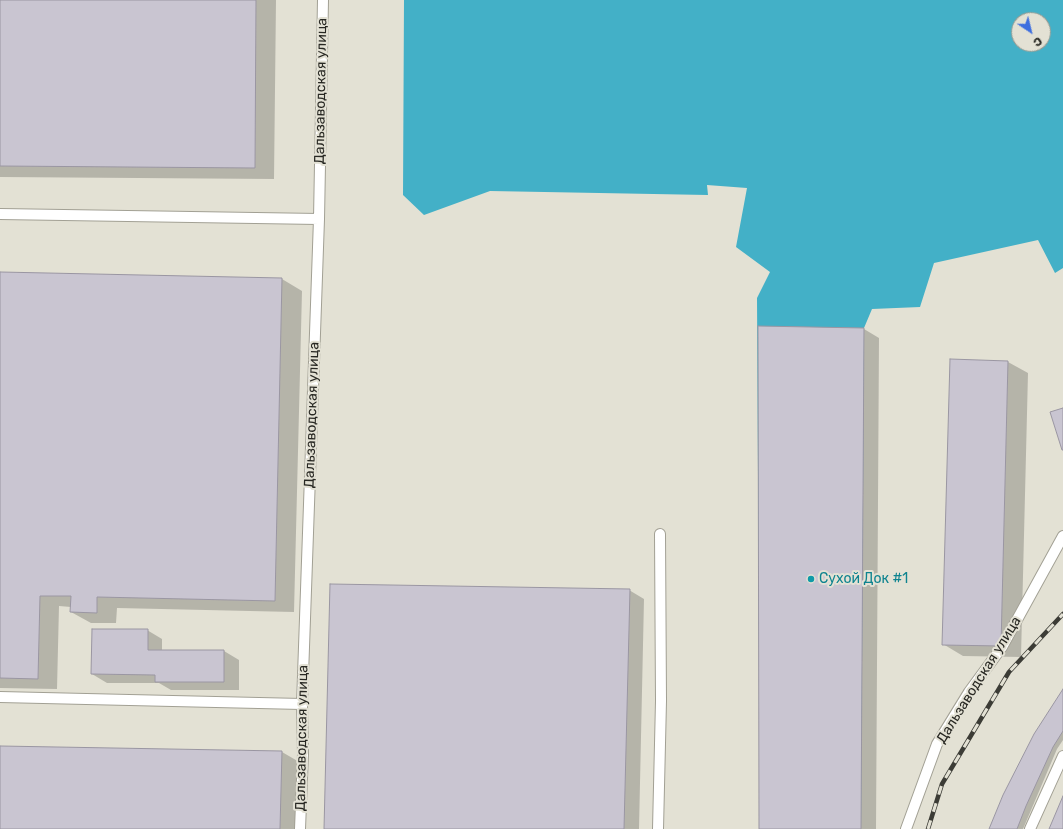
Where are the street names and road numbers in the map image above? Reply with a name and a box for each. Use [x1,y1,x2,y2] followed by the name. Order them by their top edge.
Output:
[311,18,331,164] street label: Дальзаводская улица
[301,342,323,488] street label: Дальзаводская улица
[933,614,1025,746] street label: Дальзаводская улица
[292,665,312,811] street label: Дальзаводская улица

